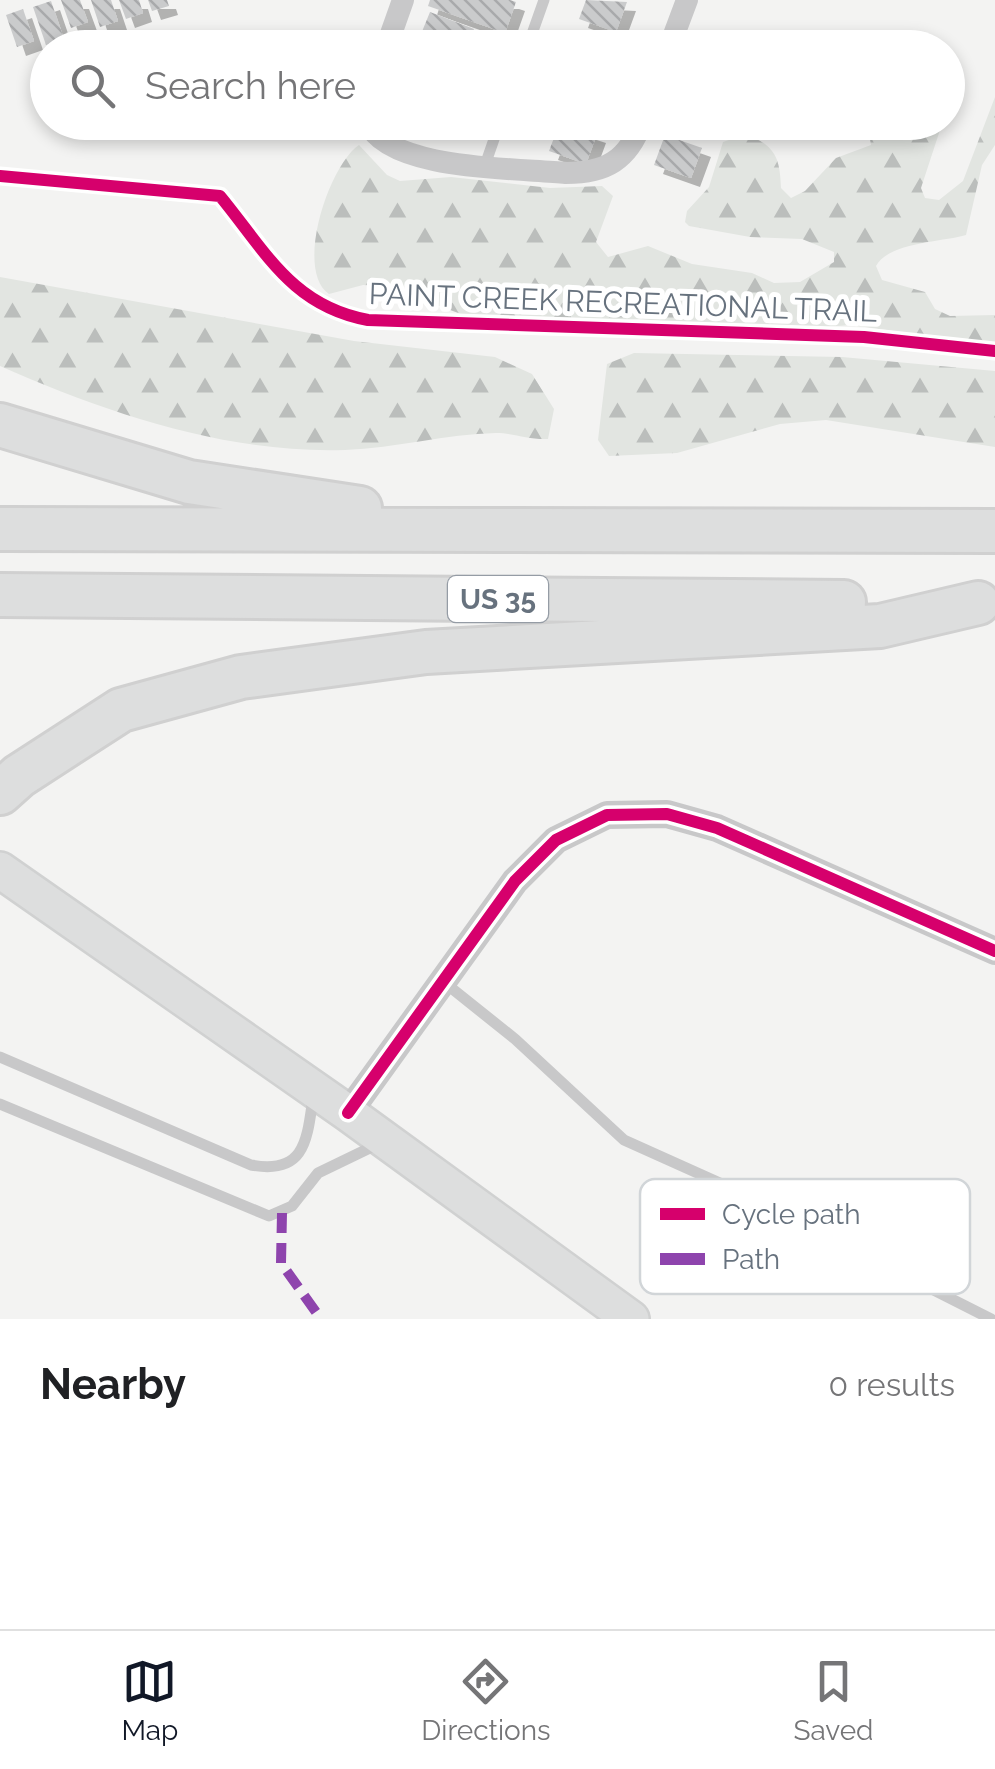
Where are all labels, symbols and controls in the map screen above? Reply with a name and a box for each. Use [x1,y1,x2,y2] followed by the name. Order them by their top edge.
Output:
[30,30,965,140] search box
[65,58,120,113] icon: search
[145,63,356,108] text: Search here
[368,276,878,329] street label: PAINT CREEK RECREATIONAL TRAIL
[448,576,548,622] road number: US 35
[640,1179,970,1294] legend
[722,1198,861,1231] text: Cycle path
[722,1243,780,1276] text: Path
[40,1360,186,1409] text: Nearby
[828,1366,955,1403] text: 0 results
[121,1654,178,1747] tab: Map
[421,1654,551,1747] tab: Directions
[793,1654,874,1747] tab: Saved

